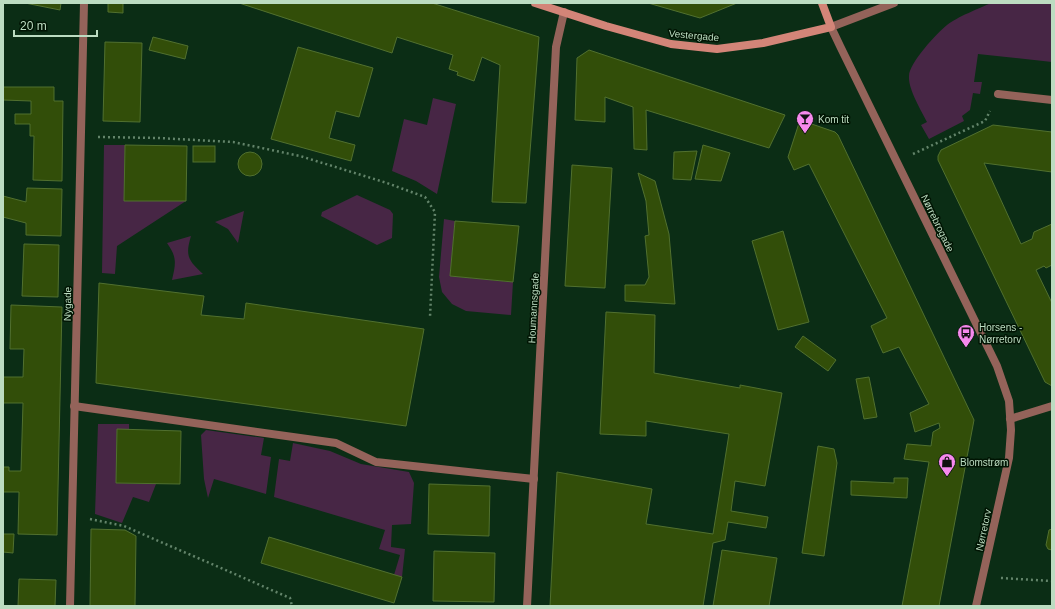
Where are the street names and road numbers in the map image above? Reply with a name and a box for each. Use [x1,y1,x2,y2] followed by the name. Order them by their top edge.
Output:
[668,28,720,43] street label: Vestergade
[919,193,956,254] street label: Nørrebrogade
[526,272,541,344] street label: Houmannsgade
[62,286,73,321] street label: Nygade
[974,508,993,552] street label: Nørretorv

